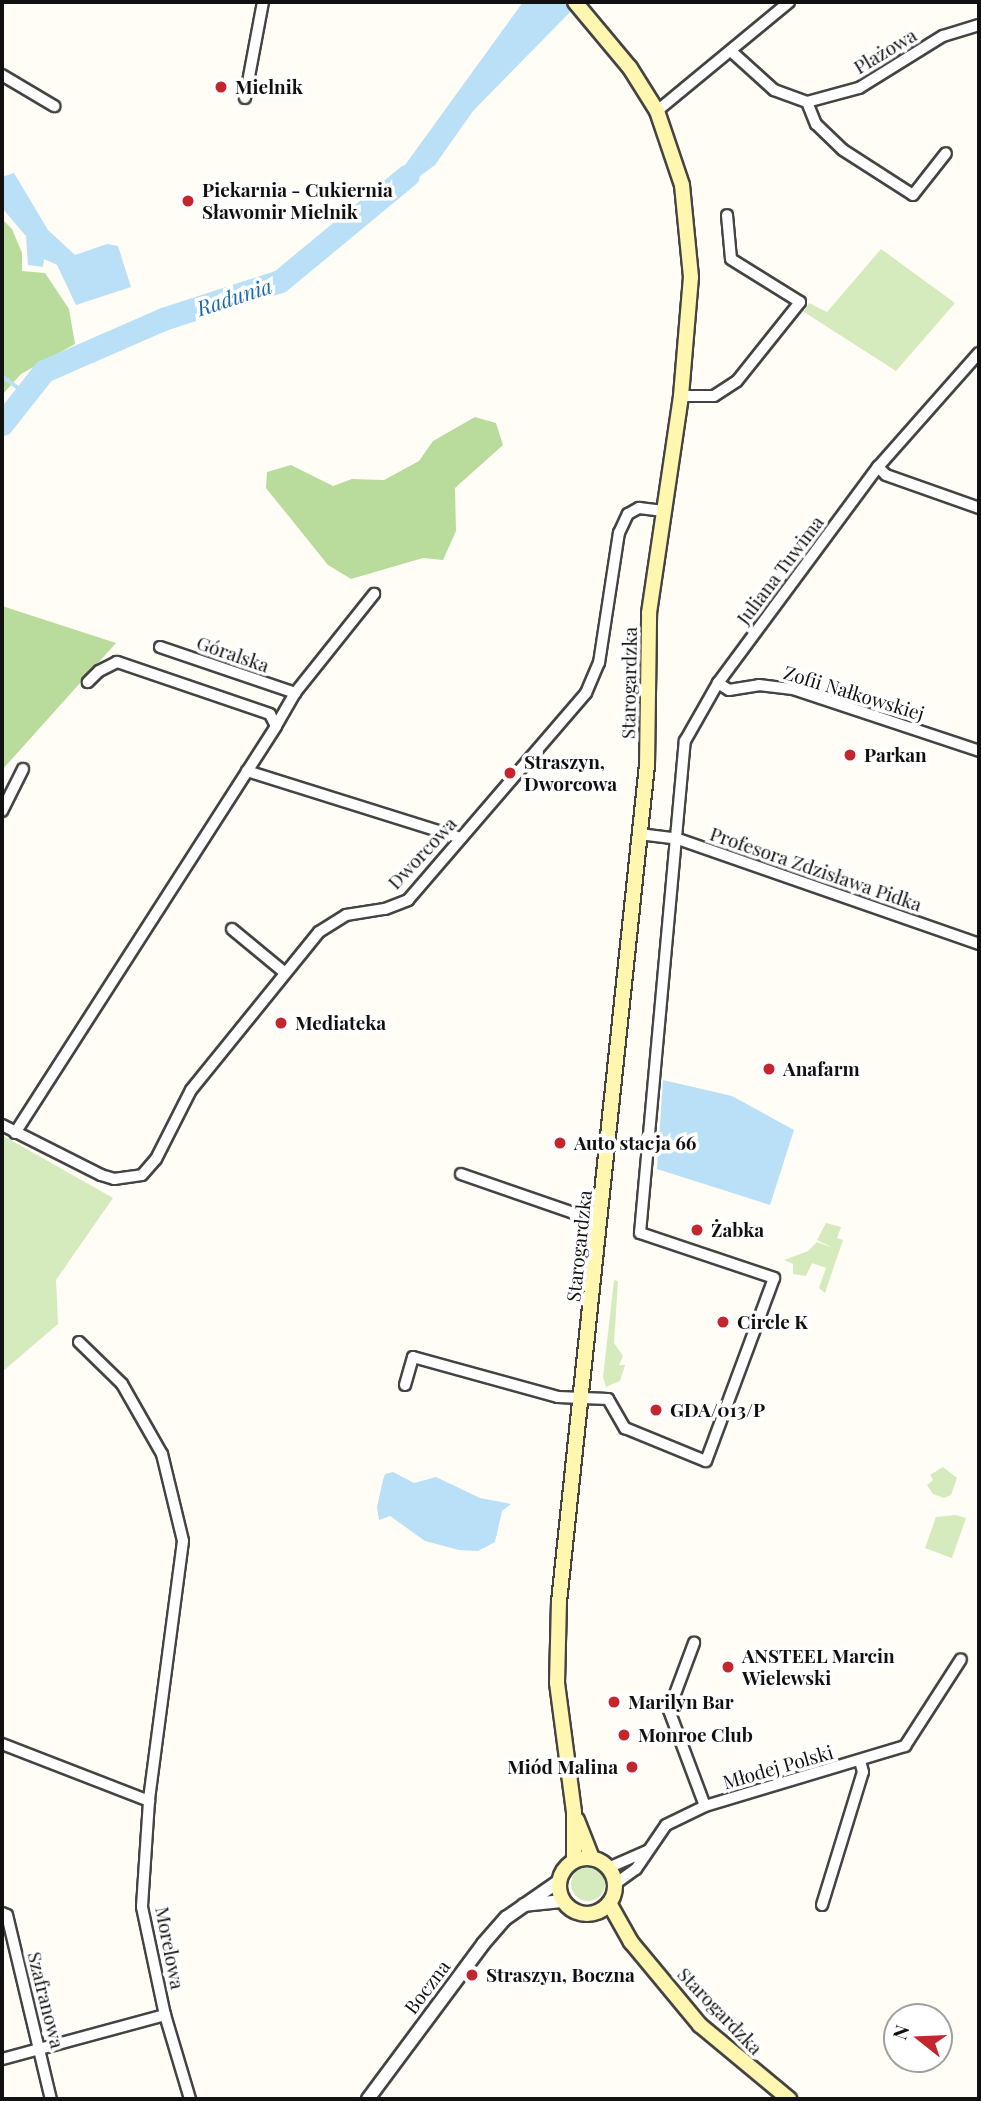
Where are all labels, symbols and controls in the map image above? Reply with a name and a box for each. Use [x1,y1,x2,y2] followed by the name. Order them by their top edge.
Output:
[849,23,921,79] street label: Plażowa
[235,76,303,98] place label: Mielnik
[213,79,229,95] marker: Mielnik
[202,179,393,223] place label: Piekarnia - Cukiernia Sławomir Mielnik
[180,193,196,209] marker: Piekarnia - Cukiernia Sławomir Mielnik
[193,272,275,320] water label: Radunia
[731,511,829,629] street label: Juliana Tuwima
[617,627,641,739] street label: Starogardzka
[194,631,272,677] street label: Góralska
[781,661,927,725] street label: Zofii Nałkowskiej
[864,744,927,766] place label: Parkan
[842,747,858,763] marker: Parkan
[524,751,617,795] place label: Straszyn, Dworcowa
[502,765,518,781] marker: Straszyn, Dworcowa
[383,812,461,894] street label: Dworcowa
[707,822,925,916] street label: Profesora Zdzisława Pidka
[295,1012,386,1034] place label: Mediateka
[273,1015,289,1031] marker: Mediateka
[783,1058,860,1080] place label: Anafarm
[761,1061,777,1077] marker: Anafarm
[574,1132,697,1154] place label: Auto stacja 66
[552,1135,568,1151] marker: Auto stacja 66
[562,1189,596,1303] street label: Starogardzka
[711,1219,764,1241] place label: Żabka
[689,1222,705,1238] marker: Żabka
[737,1311,808,1333] place label: Circle K
[715,1314,731,1330] marker: Circle K
[670,1399,765,1421] place label: GDA/013/P
[648,1402,664,1418] marker: GDA/013/P
[742,1645,895,1689] place label: ANSTEEL Marcin Wielewski
[720,1659,736,1675] marker: ANSTEEL Marcin Wielewski
[628,1691,734,1713] place label: Marilyn Bar
[606,1694,622,1710] marker: Marilyn Bar
[638,1724,753,1746] place label: Monroe Club
[616,1727,632,1743] marker: Monroe Club
[720,1740,836,1794] street label: Młodej Polski
[507,1756,618,1778] place label: Miód Malina
[624,1759,640,1775] marker: Miód Malina
[151,1905,189,1991] street label: Morelowa
[23,1949,69,2051] street label: Szafranowa
[399,1956,455,2018] street label: Boczna
[673,1963,767,2059] street label: Starogardzka
[486,1964,635,1986] place label: Straszyn, Boczna
[464,1967,480,1983] marker: Straszyn, Boczna
[883,2003,953,2073] north arrow
[885,2022,914,2043] text: N

